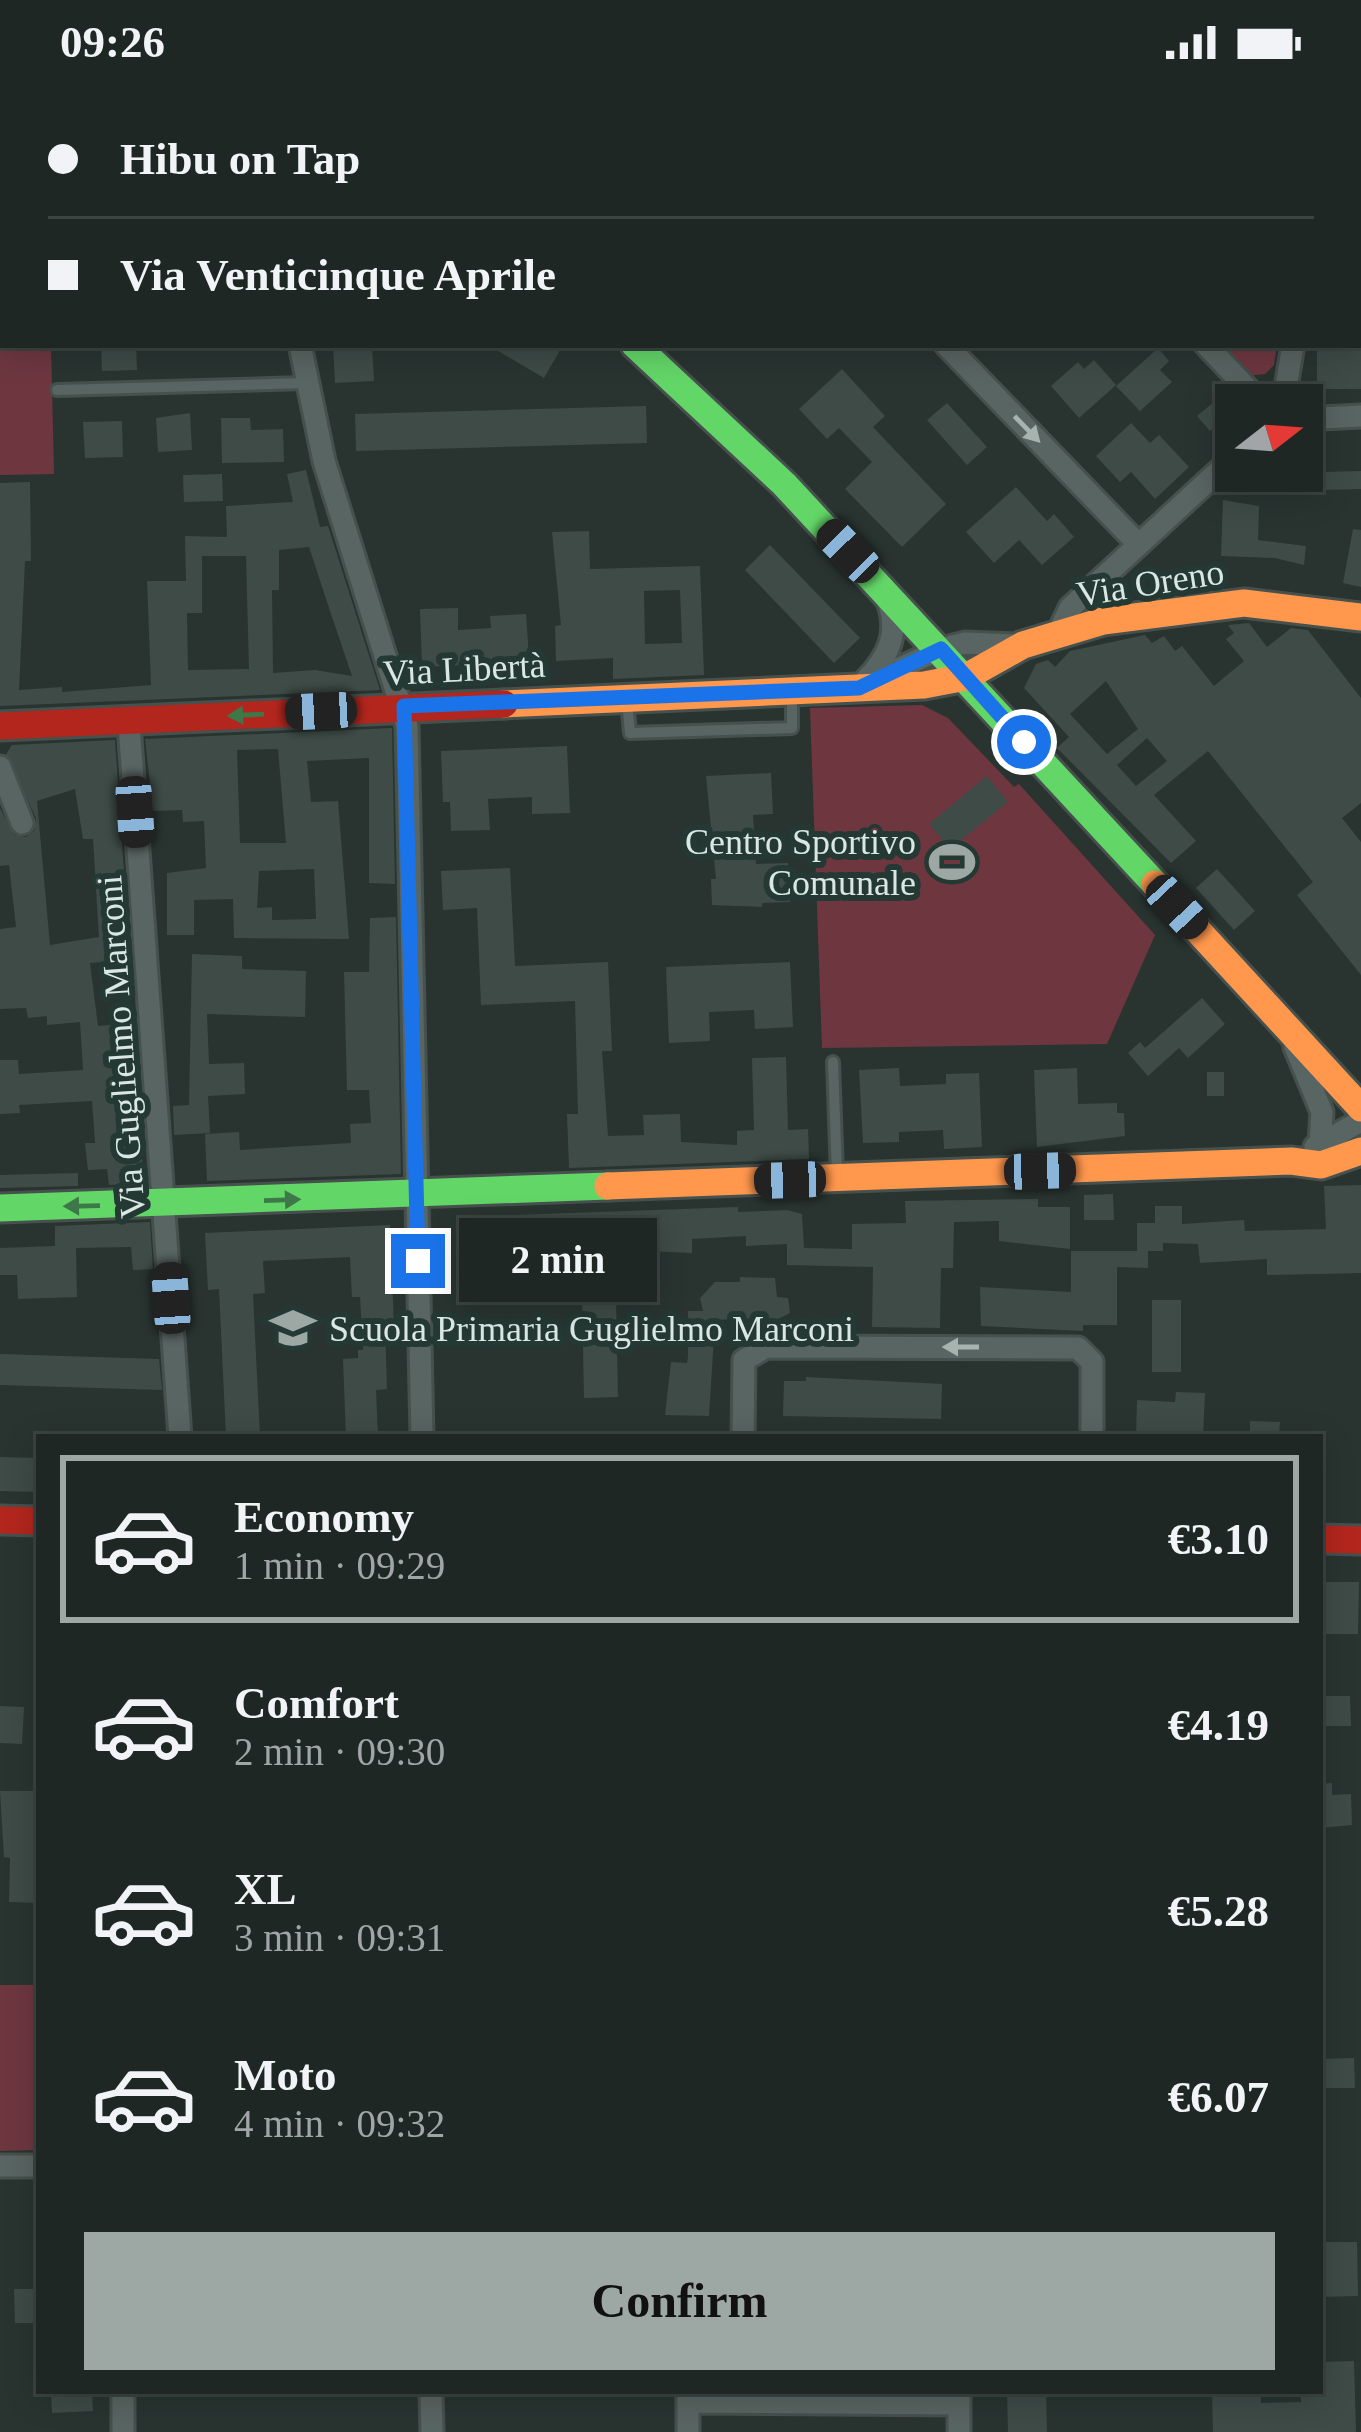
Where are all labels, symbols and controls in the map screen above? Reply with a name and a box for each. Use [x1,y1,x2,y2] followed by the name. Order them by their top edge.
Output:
[60,17,165,67] text: 09:26
[120,134,360,184] text: Hibu on Tap
[120,250,556,300] text: Via Venticinque Aprile
[1215,384,1323,492] north arrow
[1215,384,1323,492] map controls
[1013,415,1041,443] one-way arrow
[810,513,886,589] car
[1074,552,1227,614] street label: Via Oreno
[382,645,546,693] street label: Via Libertà
[284,691,358,731] car
[226,706,264,725] one-way arrow
[997,715,1051,769] route start
[115,775,155,849] car
[685,822,916,903] place label: Centro Sportivo Comunale
[927,837,977,887] sports icon: Centro Sportivo Comunale
[1139,868,1215,946] car
[89,874,153,1220] street label: Via Guglielmo Marconi
[1003,1152,1077,1190] car
[753,1161,827,1199] car
[264,1190,302,1209] one-way arrow
[62,1197,100,1216] one-way arrow
[460,1219,658,1303] callout: 2 min
[391,1234,445,1288] route end
[511,1238,605,1281] text: 2 min
[151,1261,191,1335] car
[268,1303,318,1353] school or university icon: Scuola Primaria Guglielmo Marconi
[329,1309,854,1349] place label: Scuola Primaria Guglielmo Marconi
[941,1338,979,1357] one-way arrow
[90,1485,198,1593] icon: car
[234,1492,414,1542] text: Economy
[1168,1514,1269,1564] text: €3.10
[234,1544,445,1587] text: 1 min · 09:29
[90,1671,198,1779] icon: car
[234,1678,399,1728] text: Comfort
[1168,1700,1269,1750] text: €4.19
[234,1730,445,1773] text: 2 min · 09:30
[90,1857,198,1965] icon: car
[234,1864,297,1914] text: XL
[1168,1886,1269,1936] text: €5.28
[234,1916,445,1959] text: 3 min · 09:31
[90,2043,198,2151] icon: car
[234,2050,336,2100] text: Moto
[1168,2072,1269,2122] text: €6.07
[234,2102,445,2145] text: 4 min · 09:32
[84,2232,1275,2370] button: Confirm

